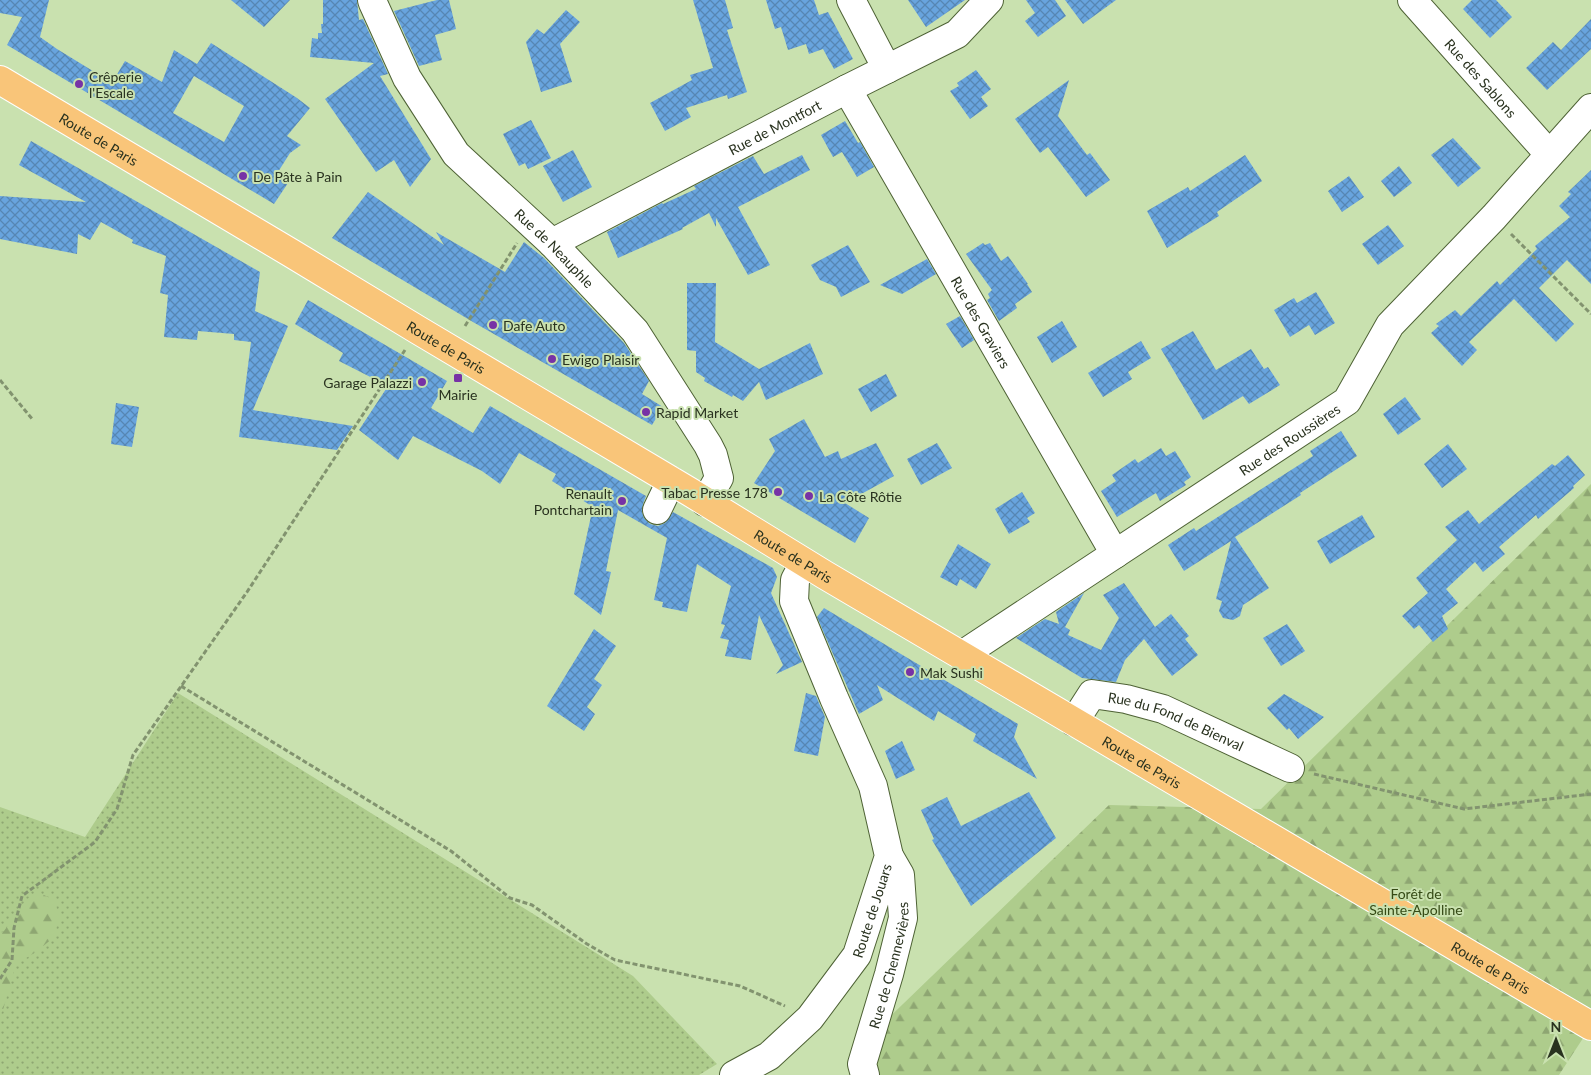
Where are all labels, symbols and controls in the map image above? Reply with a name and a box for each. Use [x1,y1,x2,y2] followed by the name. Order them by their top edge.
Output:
[1442,35,1521,121] street label: Rue des Sablons
[89,68,142,101] place label: Crêperie l'Escale
[73,78,85,90] marker: Crêperie l'Escale
[725,96,824,158] street label: Rue de Montfort
[56,109,141,169] street label: Route de Paris
[253,168,342,185] place label: De Pâte à Pain
[237,170,249,182] marker: De Pâte à Pain
[511,205,598,291] street label: Rue de Neauphle
[948,273,1014,371] street label: Rue des Graviers
[404,317,489,377] street label: Route de Paris
[503,317,566,334] place label: Dafe Auto
[487,319,499,331] marker: Dafe Auto
[562,351,639,368] place label: Ewigo Plaisir
[546,353,558,365] marker: Ewigo Plaisir
[452,372,464,384] marker: Mairie
[323,374,412,391] place label: Garage Palazzi
[416,376,428,388] marker: Garage Palazzi
[439,386,477,403] place label: Mairie
[1235,400,1343,479] street label: Rue des Roussières
[656,404,738,421] place label: Rapid Market
[640,406,652,418] marker: Rapid Market
[661,484,768,501] place label: Tabac Presse 178
[534,485,612,518] place label: Renault Pontchartain
[772,486,784,498] marker: Tabac Presse 178
[819,488,902,505] place label: La Côte Rôtie
[803,490,815,502] marker: La Côte Rôtie
[616,495,628,507] marker: Renault Pontchartain
[751,525,836,586] street label: Route de Paris
[920,664,983,681] place label: Mak Sushi
[904,666,916,678] marker: Mak Sushi
[1107,688,1247,754] street label: Rue du Fond de Bienval
[1100,732,1185,791] street label: Route de Paris
[848,861,895,960] street label: Route de Jouars
[1369,885,1463,918] park label: Forêt de Sainte-Apolline
[865,902,912,1030] street label: Rue de Chennevières
[1449,937,1534,997] street label: Route de Paris
[1531,1015,1581,1065] north arrow
[1551,1018,1561,1035] text: N

